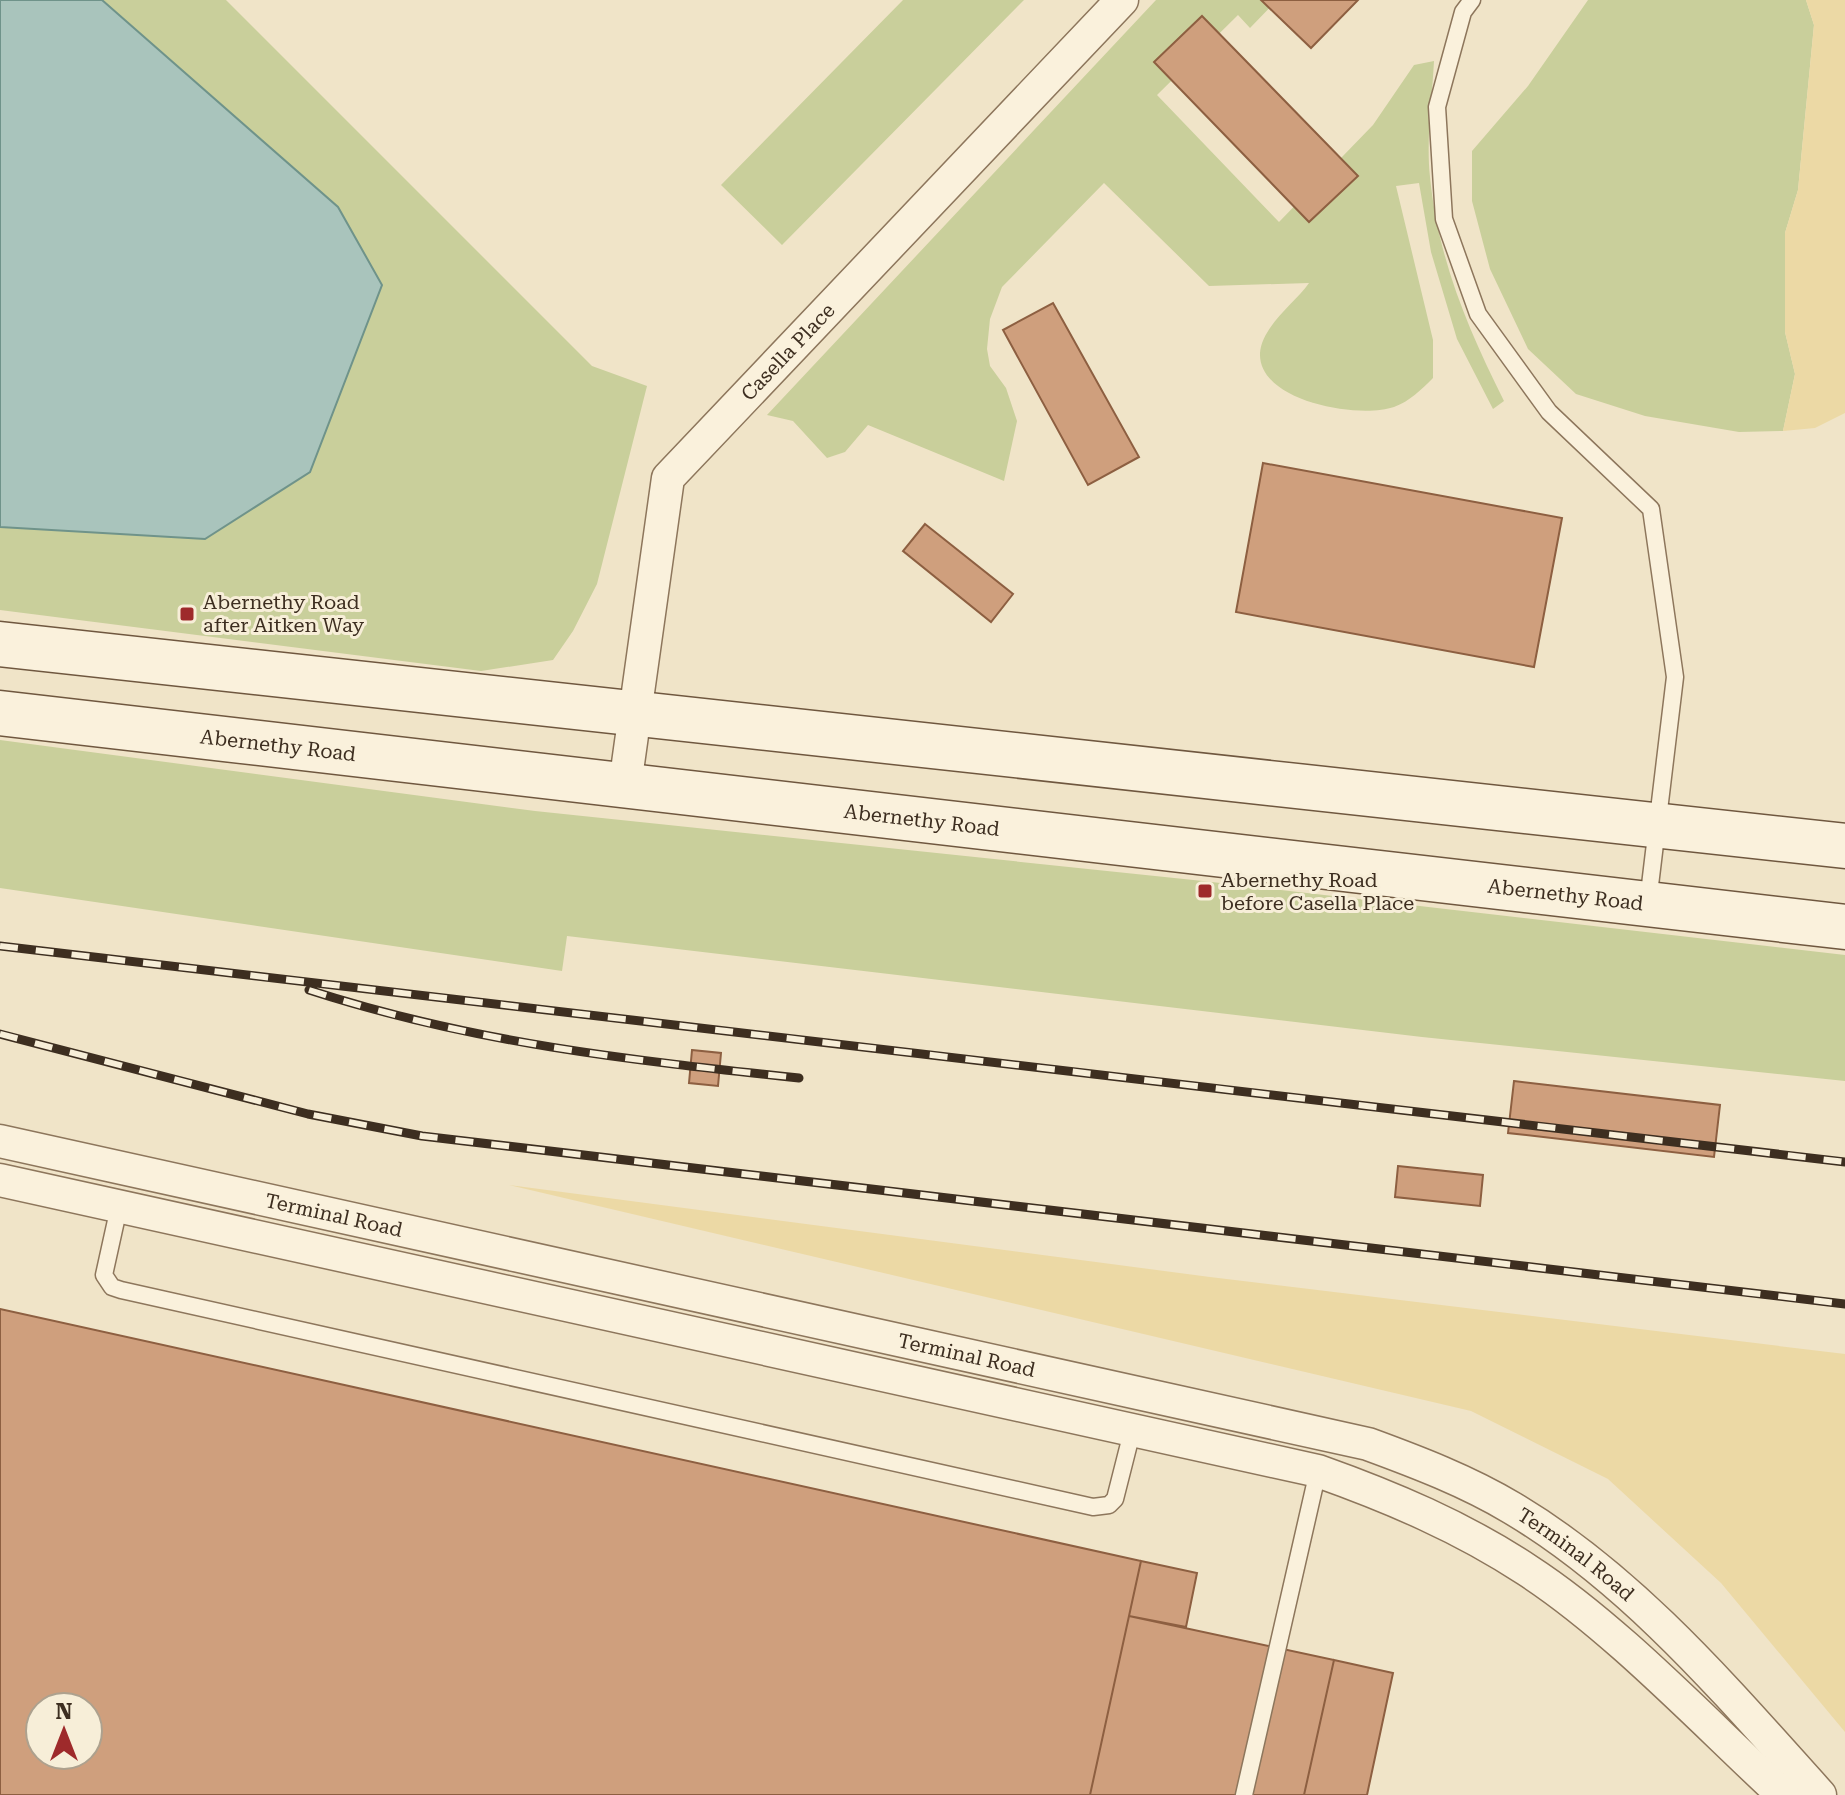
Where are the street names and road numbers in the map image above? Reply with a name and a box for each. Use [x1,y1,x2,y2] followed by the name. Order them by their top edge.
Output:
[736,298,840,406] street label: Casella Place
[199,724,357,766] street label: Abernethy Road
[843,799,1001,841] street label: Abernethy Road
[1486,874,1645,916] street label: Abernethy Road
[263,1188,405,1242] street label: Terminal Road
[896,1328,1038,1382] street label: Terminal Road
[1513,1502,1639,1606] street label: Terminal Road

